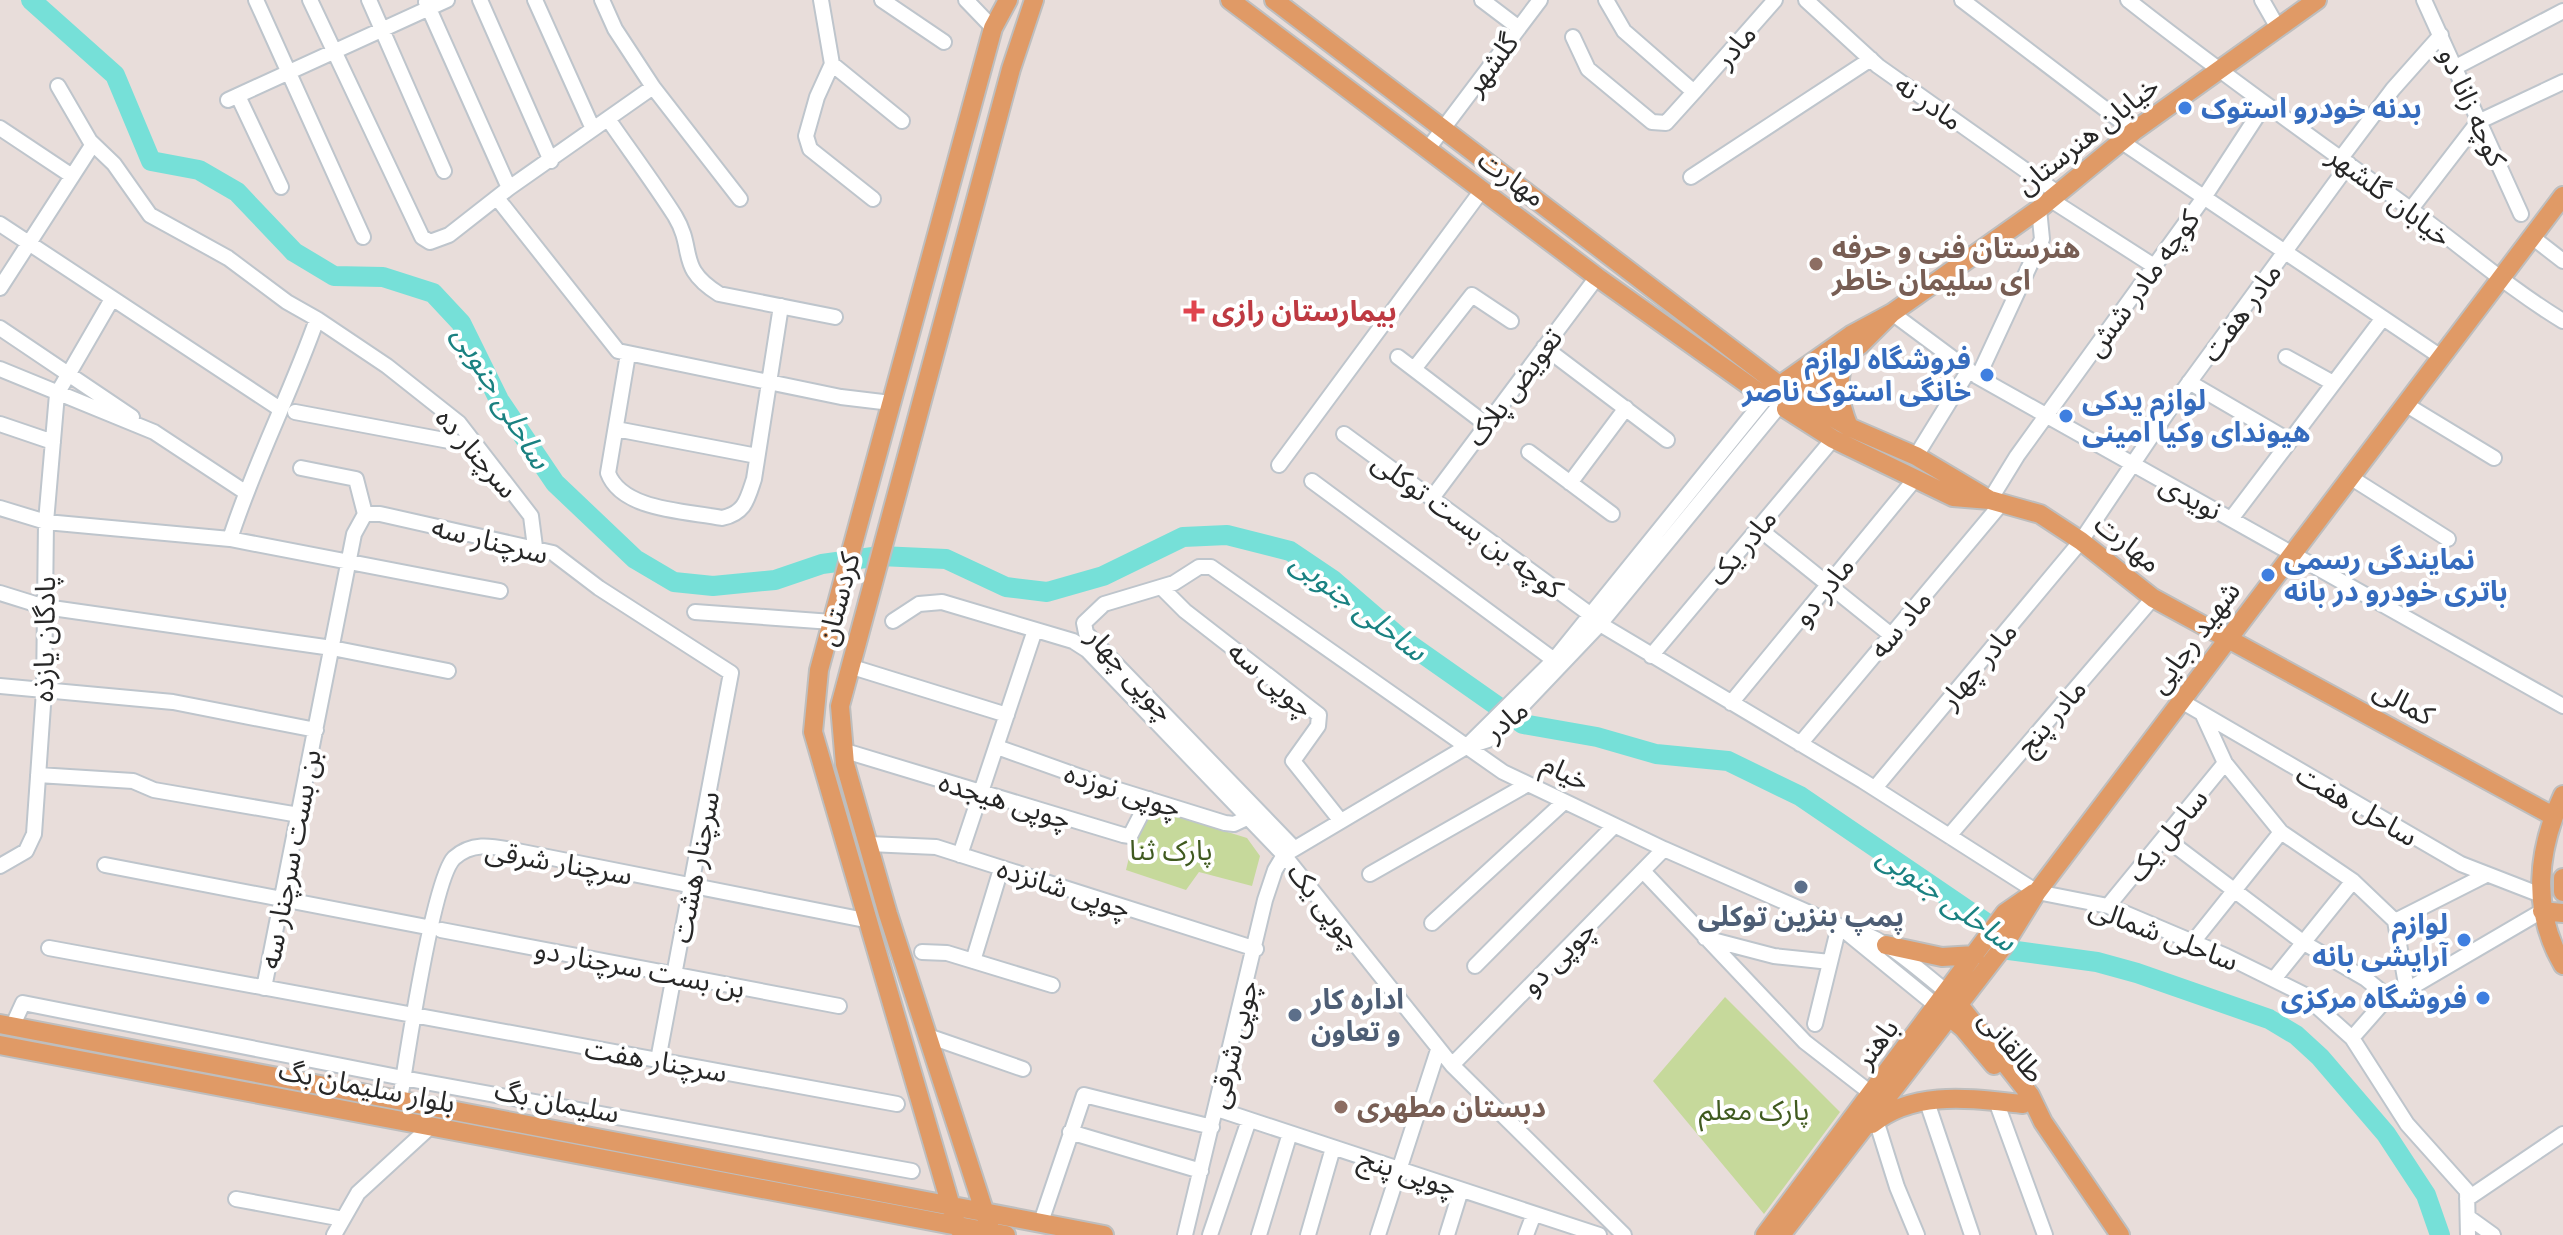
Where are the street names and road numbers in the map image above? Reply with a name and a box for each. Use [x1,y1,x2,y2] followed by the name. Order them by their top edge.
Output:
[1706,17,1763,75] street label: مادر
[1456,26,1526,103] street label: گلشهر
[2431,42,2514,173] street label: کوچه زانا دو
[1889,67,1969,137] street label: مادر نه
[2009,68,2165,202] street label: خیابان هنرستان
[2321,138,2458,253] street label: خیابان گلشهر
[1472,142,1552,214] street label: مهارت
[2078,203,2208,363] street label: کوچه مادر شش
[2194,256,2288,368] street label: مادر هفت
[1459,321,1570,453] street label: تعویض پلاک
[428,401,525,506] street label: سرچنار ده
[1365,444,1570,607] street label: کوچه بن بست توکلی
[2154,467,2228,527] street label: نویدی
[1700,502,1784,592] street label: مادر یک
[2088,506,2168,580] street label: مهارت
[428,509,552,572] street label: سرچنار سه
[809,548,867,649] street label: کردستان
[1785,549,1861,633] street label: مادر دو
[2141,574,2247,700] street label: شهید رجایی
[26,576,63,702] street label: پادگان یازذه
[1862,583,1938,665] street label: ماد سه
[1931,615,2025,717] street label: مادر چهار
[1078,619,1182,729] street label: چوپی چهار
[1221,633,1321,725] street label: چوپی سه
[2009,672,2096,765] street label: مادر پنج
[2368,672,2441,733] street label: کمالی
[1476,692,1535,748] street label: مادر
[252,746,329,972] street label: بن بست سرچنار سه
[1535,746,1595,802] street label: خیام
[1060,755,1186,826] street label: چوپی نوزده
[2290,757,2424,853] street label: ساحل هفت
[935,764,1075,837] street label: چوپی هیجده
[2119,782,2215,888] street label: ساحل یک
[664,788,727,946] street label: سرچنار هشت
[483,832,635,893] street label: سرچنار شرقی
[993,850,1135,927] street label: چوپی شانزده
[1279,856,1370,957] street label: چوپی یک
[2085,890,2243,978] street label: ساحلی شمالی
[1514,913,1603,1002] street label: چوپی دو
[532,931,748,1006] street label: بن بست سرچنار دو
[1201,976,1267,1112] street label: چوپی شرقی
[1972,1003,2052,1089] street label: طالقانی
[1846,1012,1905,1075] street label: باهنر
[582,1031,730,1090] street label: سرچنار هفت
[276,1052,458,1120] street label: بلوار سلیمان بگ
[492,1072,622,1130] street label: سلیمان بگ
[1353,1140,1462,1208] street label: چوپی پنج

